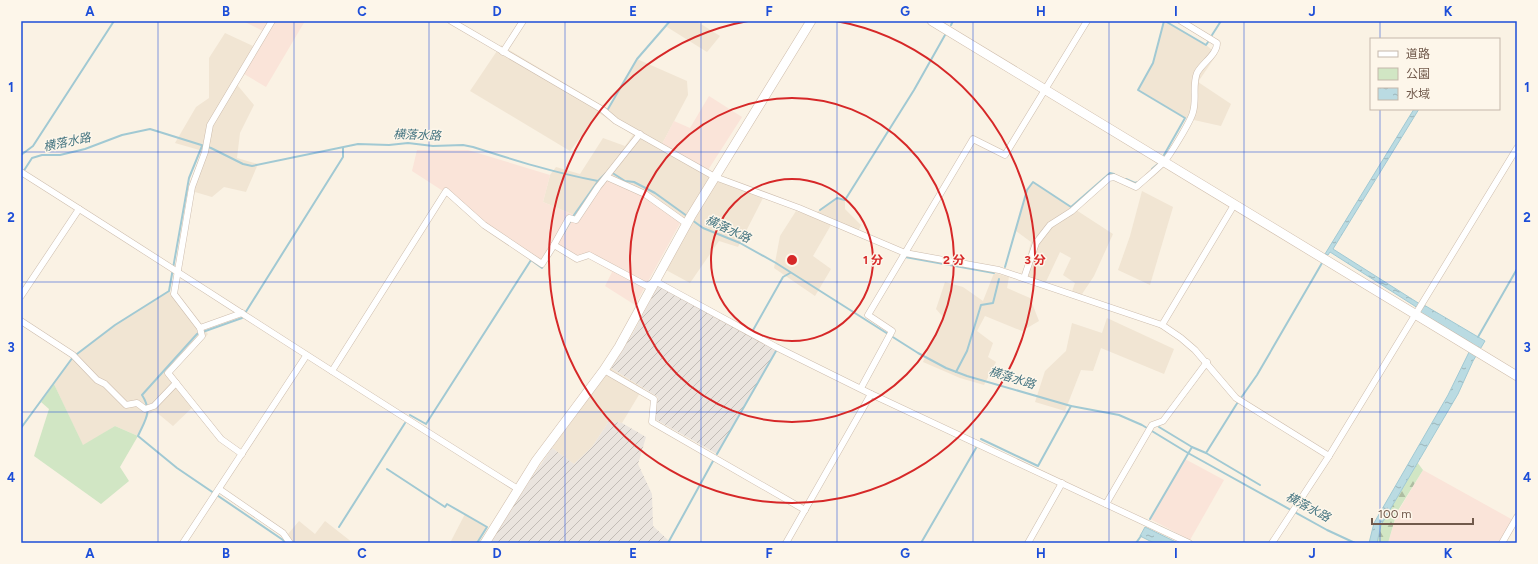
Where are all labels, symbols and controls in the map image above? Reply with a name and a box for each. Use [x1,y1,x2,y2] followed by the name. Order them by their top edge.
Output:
[85,4,95,19] text: A
[222,4,230,19] text: B
[357,4,367,19] text: C
[492,4,502,19] text: D
[629,4,637,19] text: E
[765,4,773,19] text: F
[900,4,910,19] text: G
[1036,4,1046,19] text: H
[1174,4,1178,19] text: I
[1308,4,1316,19] text: J
[1444,4,1453,19] text: K
[1370,38,1500,110] legend
[1406,47,1430,61] text: 道路
[1406,67,1430,81] text: 公園
[8,80,14,95] text: 1
[1524,80,1530,95] text: 1
[1406,87,1430,101] text: 水域
[393,127,442,143] water label: 横落水路
[42,130,93,154] water label: 横落水路
[7,210,15,225] text: 2
[1523,210,1531,225] text: 2
[703,213,754,246] water label: 横落水路
[785,253,799,267] centre of rings
[863,253,883,267] text: 1 分
[943,253,965,267] text: 2 分
[1024,253,1046,267] text: 3 分
[7,340,15,355] text: 3
[1523,340,1531,355] text: 3
[987,364,1038,392] water label: 横落水路
[7,470,15,485] text: 4
[1523,470,1531,485] text: 4
[1284,490,1333,525] water label: 横落水路
[1372,500,1473,526] scale bar
[1378,507,1412,521] text: 100 m
[85,546,95,561] text: A
[222,546,230,561] text: B
[357,546,367,561] text: C
[492,546,502,561] text: D
[629,546,637,561] text: E
[765,546,773,561] text: F
[900,546,910,561] text: G
[1036,546,1046,561] text: H
[1174,546,1178,561] text: I
[1308,546,1316,561] text: J
[1444,546,1453,561] text: K

